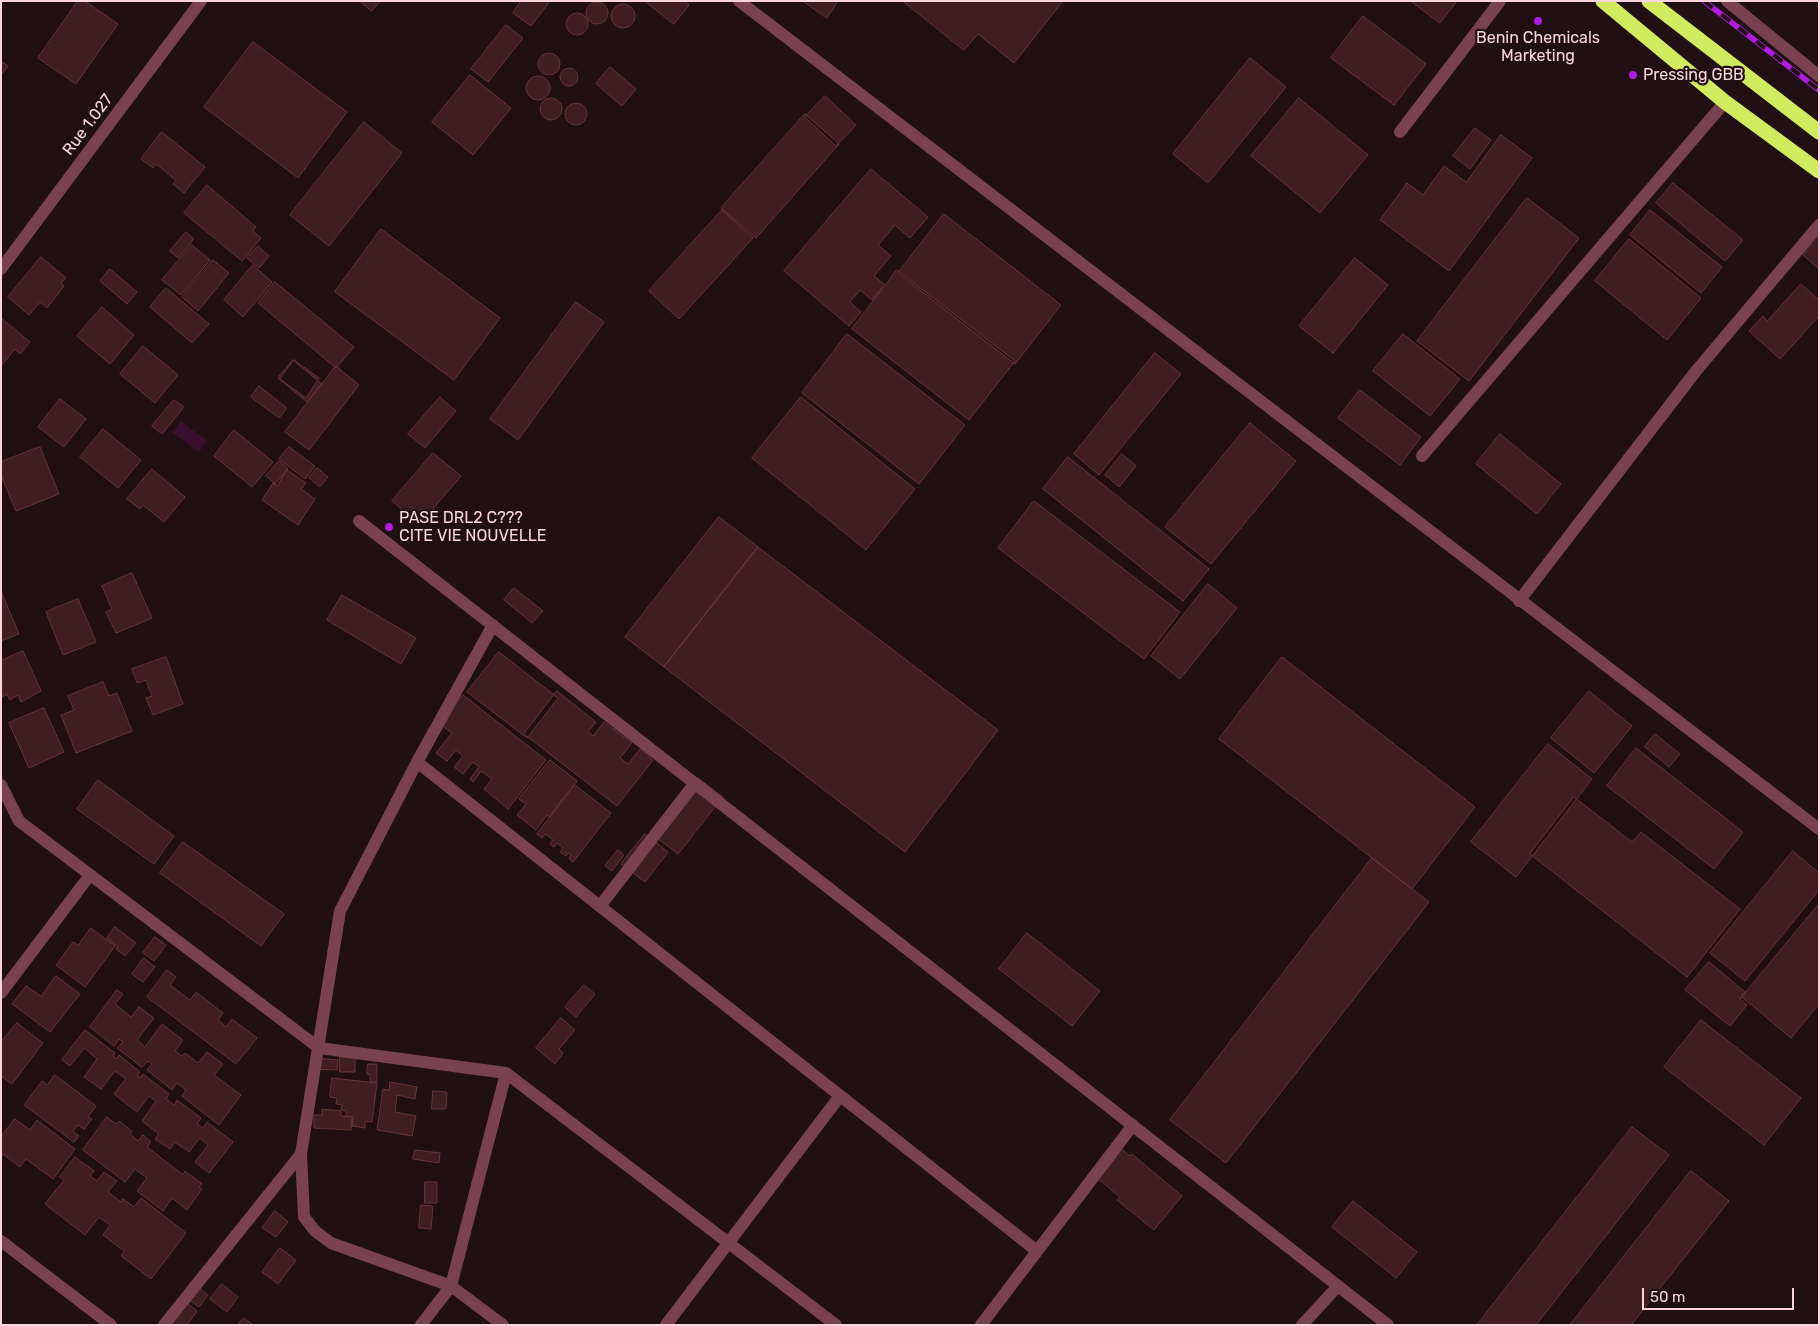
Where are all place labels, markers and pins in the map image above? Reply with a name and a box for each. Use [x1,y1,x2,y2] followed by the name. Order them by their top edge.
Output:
[1532,15,1544,27] marker: Benin Chemicals Marketing
[1476,28,1600,66] place label: Benin Chemicals Marketing
[1643,65,1744,85] place label: Pressing GBB
[1627,69,1639,81] marker: Pressing GBB
[399,508,546,546] place label: PASE DRL2 C??? CITE VIE NOUVELLE
[383,521,395,533] marker: PASE DRL2 C??? CITE VIE NOUVELLE

